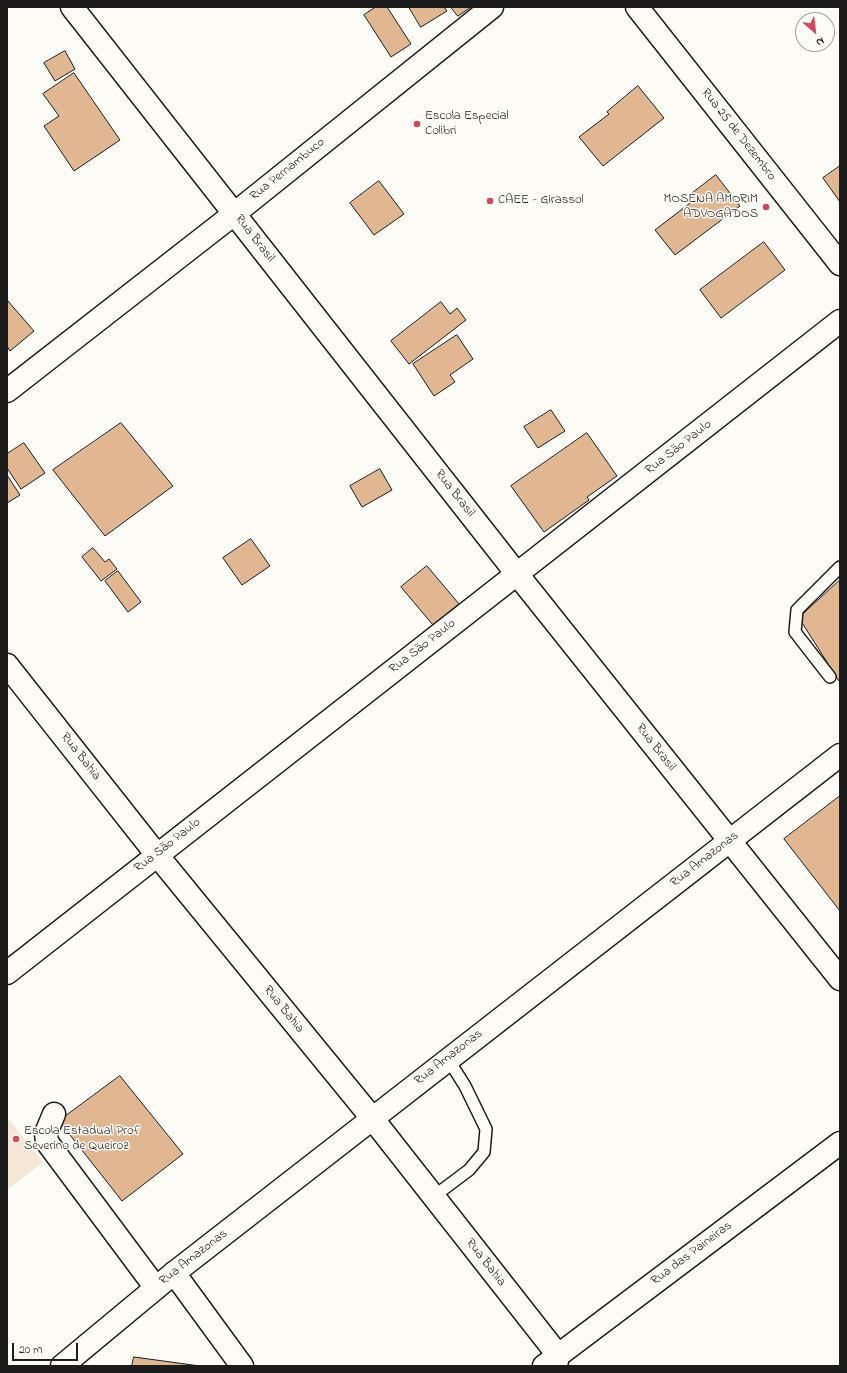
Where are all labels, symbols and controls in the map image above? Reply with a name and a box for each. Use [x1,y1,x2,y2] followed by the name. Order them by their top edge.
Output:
[795,12,835,52] north arrow
[813,33,827,51] text: N
[697,86,779,184] street label: Rua 25 de Dezembro
[425,109,509,140] place label: Escola Especial Colibri
[412,119,422,129] marker: Escola Especial Colibri
[247,135,329,205] street label: Rua Pernambuco
[664,192,758,223] place label: MOSENA AMORIM ADVOGADOS
[498,193,584,209] place label: CAEE - Girassol
[485,196,495,206] marker: CAEE - Girassol
[761,202,771,212] marker: MOSENA AMORIM ADVOGADOS
[231,212,277,266] street label: Rua Brasil
[643,417,715,479] street label: Rua São Paulo
[431,467,477,521] street label: Rua Brasil
[387,616,459,678] street label: Rua São Paulo
[632,721,678,775] street label: Rua Brasil
[57,730,103,784] street label: Rua Bahia
[132,815,204,877] street label: Rua São Paulo
[668,829,742,891] street label: Rua Amazonas
[259,983,307,1037] street label: Rua Bahia
[412,1027,486,1089] street label: Rua Amazonas
[24,1124,140,1155] place label: Escola Estadual Prof Severino de Queiroz
[11,1134,21,1144] marker: Escola Estadual Prof Severino de Queiroz
[648,1218,736,1290] street label: Rua das Paineiras
[157,1227,231,1289] street label: Rua Amazonas
[462,1236,508,1290] street label: Rua Bahia
[14,1335,80,1361] scale bar
[19,1341,42,1359] text: 20 m

